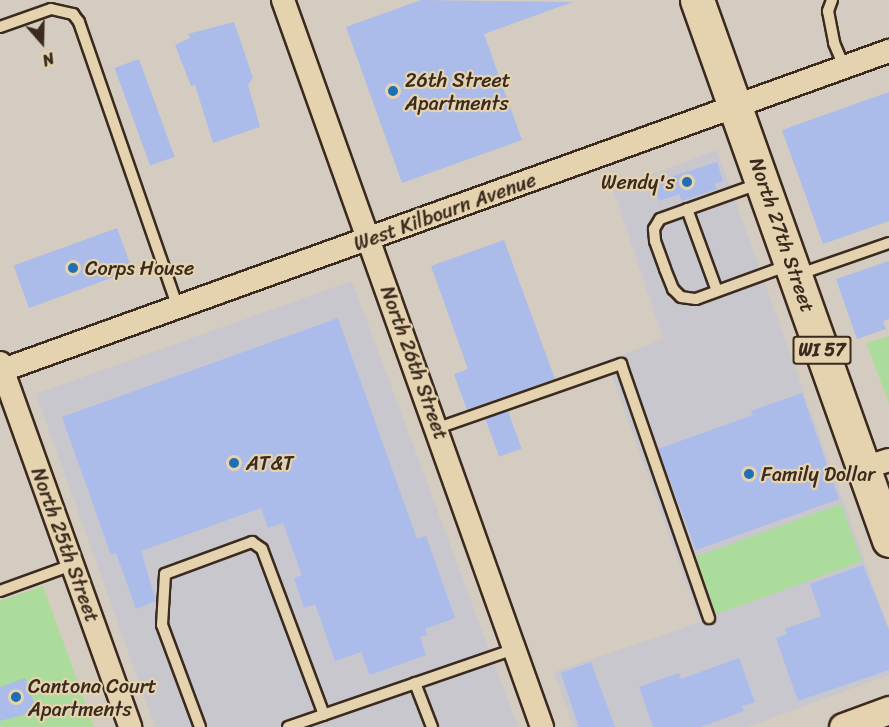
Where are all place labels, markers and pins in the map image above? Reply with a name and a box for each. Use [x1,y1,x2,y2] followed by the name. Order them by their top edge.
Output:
[405,68,510,115] place label: 26th Street Apartments
[386,84,400,98] marker: 26th Street Apartments
[601,170,675,194] place label: Wendy's
[680,175,694,189] marker: Wendy's
[85,256,194,280] place label: Corps House
[66,261,80,275] marker: Corps House
[246,451,294,475] place label: AT&T
[227,456,241,470] marker: AT&T
[761,462,876,486] place label: Family Dollar
[742,467,756,481] marker: Family Dollar
[28,674,157,721] place label: Cantona Court Apartments
[9,690,23,704] marker: Cantona Court Apartments

